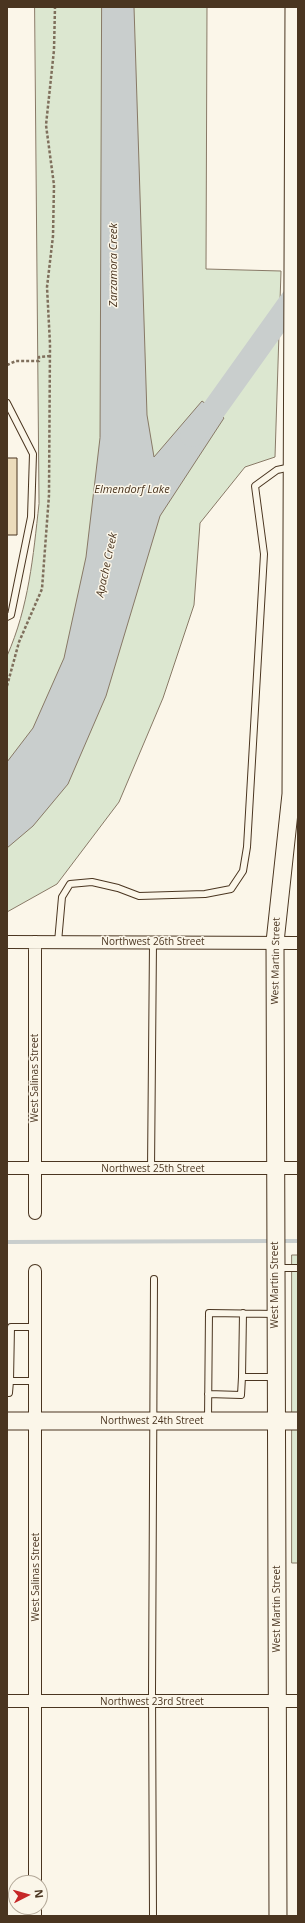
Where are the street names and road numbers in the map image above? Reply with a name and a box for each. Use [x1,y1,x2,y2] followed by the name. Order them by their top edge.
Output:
[269,917,283,1005] street label: West Martin Street
[101,936,205,948] street label: Northwest 26th Street
[29,1034,41,1122] street label: West Salinas Street
[101,1163,205,1175] street label: Northwest 25th Street
[269,1241,281,1329] street label: West Martin Street
[100,1415,204,1427] street label: Northwest 24th Street
[30,1533,42,1621] street label: West Salinas Street
[271,1565,283,1653] street label: West Martin Street
[100,1696,204,1708] street label: Northwest 23rd Street

